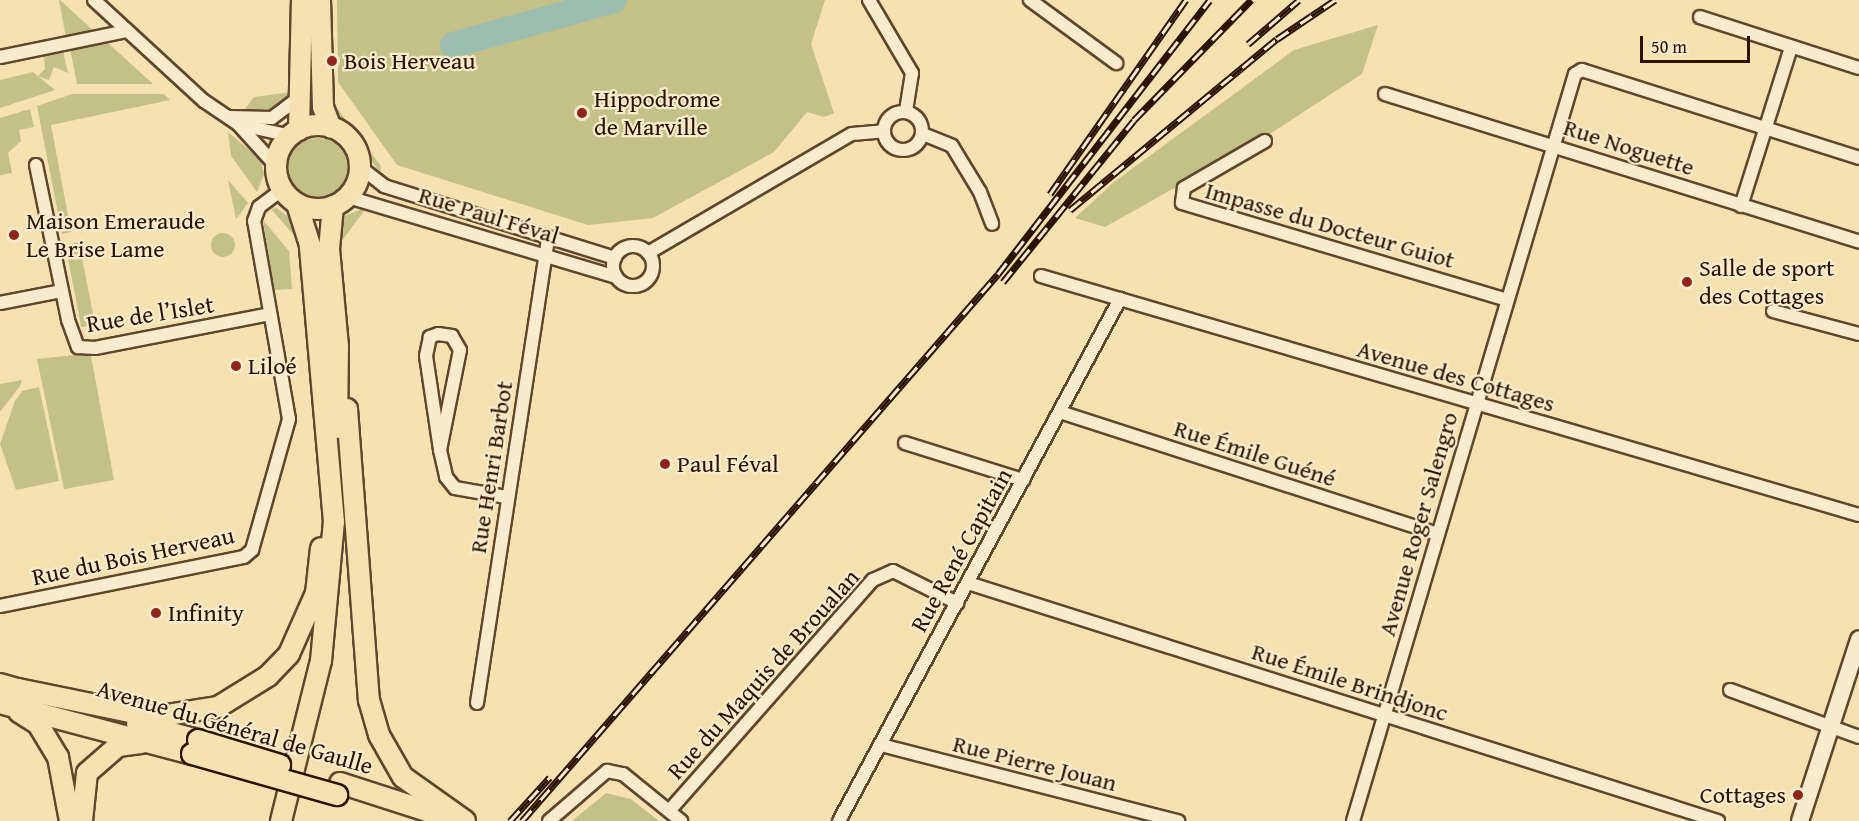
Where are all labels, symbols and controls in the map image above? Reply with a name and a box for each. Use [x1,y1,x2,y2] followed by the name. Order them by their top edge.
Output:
[1643,24,1752,62] scale bar
[1651,33,1687,60] text: 50 m
[344,47,475,75] place label: Bois Herveau
[325,54,339,68] marker: Bois Herveau
[594,85,720,141] place label: Hippodrome de Marville
[575,106,589,120] marker: Hippodrome de Marville
[1560,112,1698,182] street label: Rue Noguette
[1202,176,1458,274] street label: Impasse du Docteur Guiot
[415,180,563,250] street label: Rue Paul Féval
[26,207,205,263] place label: Maison Emeraude Le Brise Lame
[7,228,21,242] marker: Maison Emeraude Le Brise Lame
[1699,254,1835,310] place label: Salle de sport des Cottages
[1680,275,1694,289] marker: Salle de sport des Cottages
[84,290,216,338] street label: Rue de l’Islet
[1354,334,1558,418] street label: Avenue des Cottages
[248,352,297,380] place label: Liloé
[229,359,243,373] marker: Liloé
[463,379,519,555] street label: Rue Henri Barbot
[1372,409,1464,639] street label: Avenue Roger Salengro
[1171,413,1339,493] street label: Rue Émile Guéné
[677,450,779,478] place label: Paul Féval
[658,457,672,471] marker: Paul Féval
[904,463,1018,637] street label: Rue René Capitain
[29,521,237,591] street label: Rue du Bois Herveau
[661,563,865,785] street label: Rue du Maquis de Broualan
[168,599,244,627] place label: Infinity
[149,606,163,620] marker: Infinity
[1248,637,1452,727] street label: Rue Émile Brindjonc
[94,674,376,780] street label: Avenue du Général de Gaulle
[950,729,1120,797] street label: Rue Pierre Jouan
[1700,781,1786,809] place label: Cottages
[1791,788,1805,802] marker: Cottages

